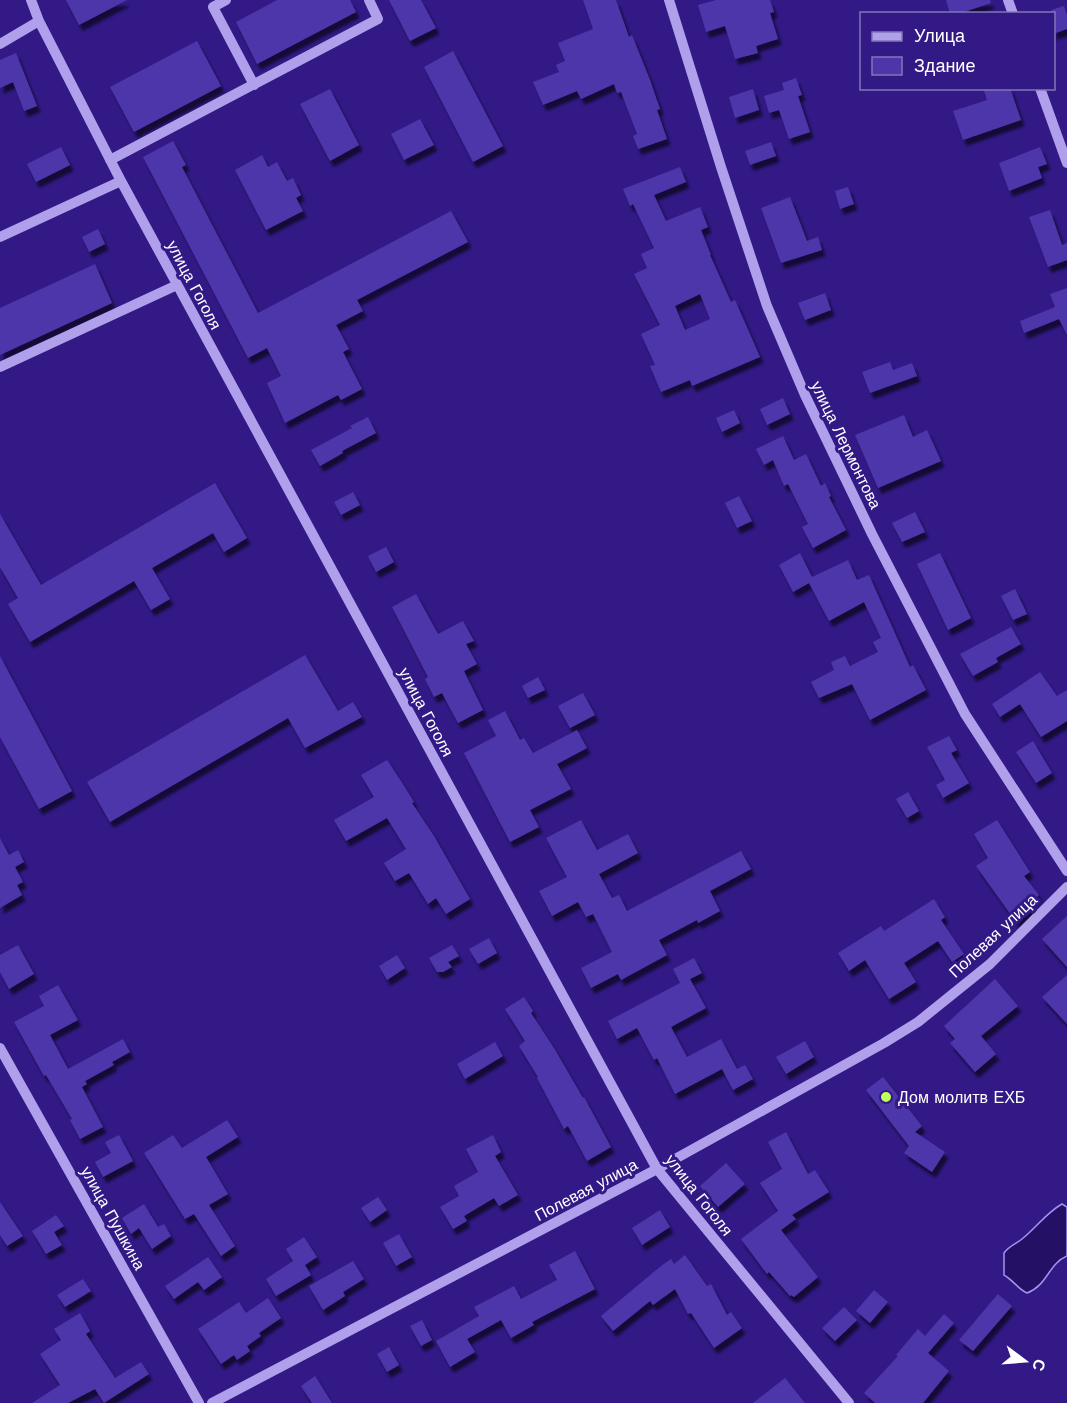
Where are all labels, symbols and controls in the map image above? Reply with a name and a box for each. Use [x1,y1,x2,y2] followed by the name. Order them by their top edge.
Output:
[860,12,1055,90] legend
[914,25,966,46] text: Улица
[914,55,975,76] text: Здание
[163,237,225,333] street label: улица Гоголя
[807,378,885,512] street label: улица Лермонтова
[395,664,457,760] street label: улица Гоголя
[945,890,1041,982] street label: Полевая улица
[898,1088,1025,1107] place label: Дом молитв ЕХБ
[879,1090,893,1104] marker: Дом молитв ЕХБ
[661,1151,737,1239] street label: улица Гоголя
[531,1155,641,1225] street label: Полевая улица
[77,1163,149,1273] street label: улица Пушкина
[995,1331,1055,1391] north arrow
[1028,1357,1050,1374] text: С

